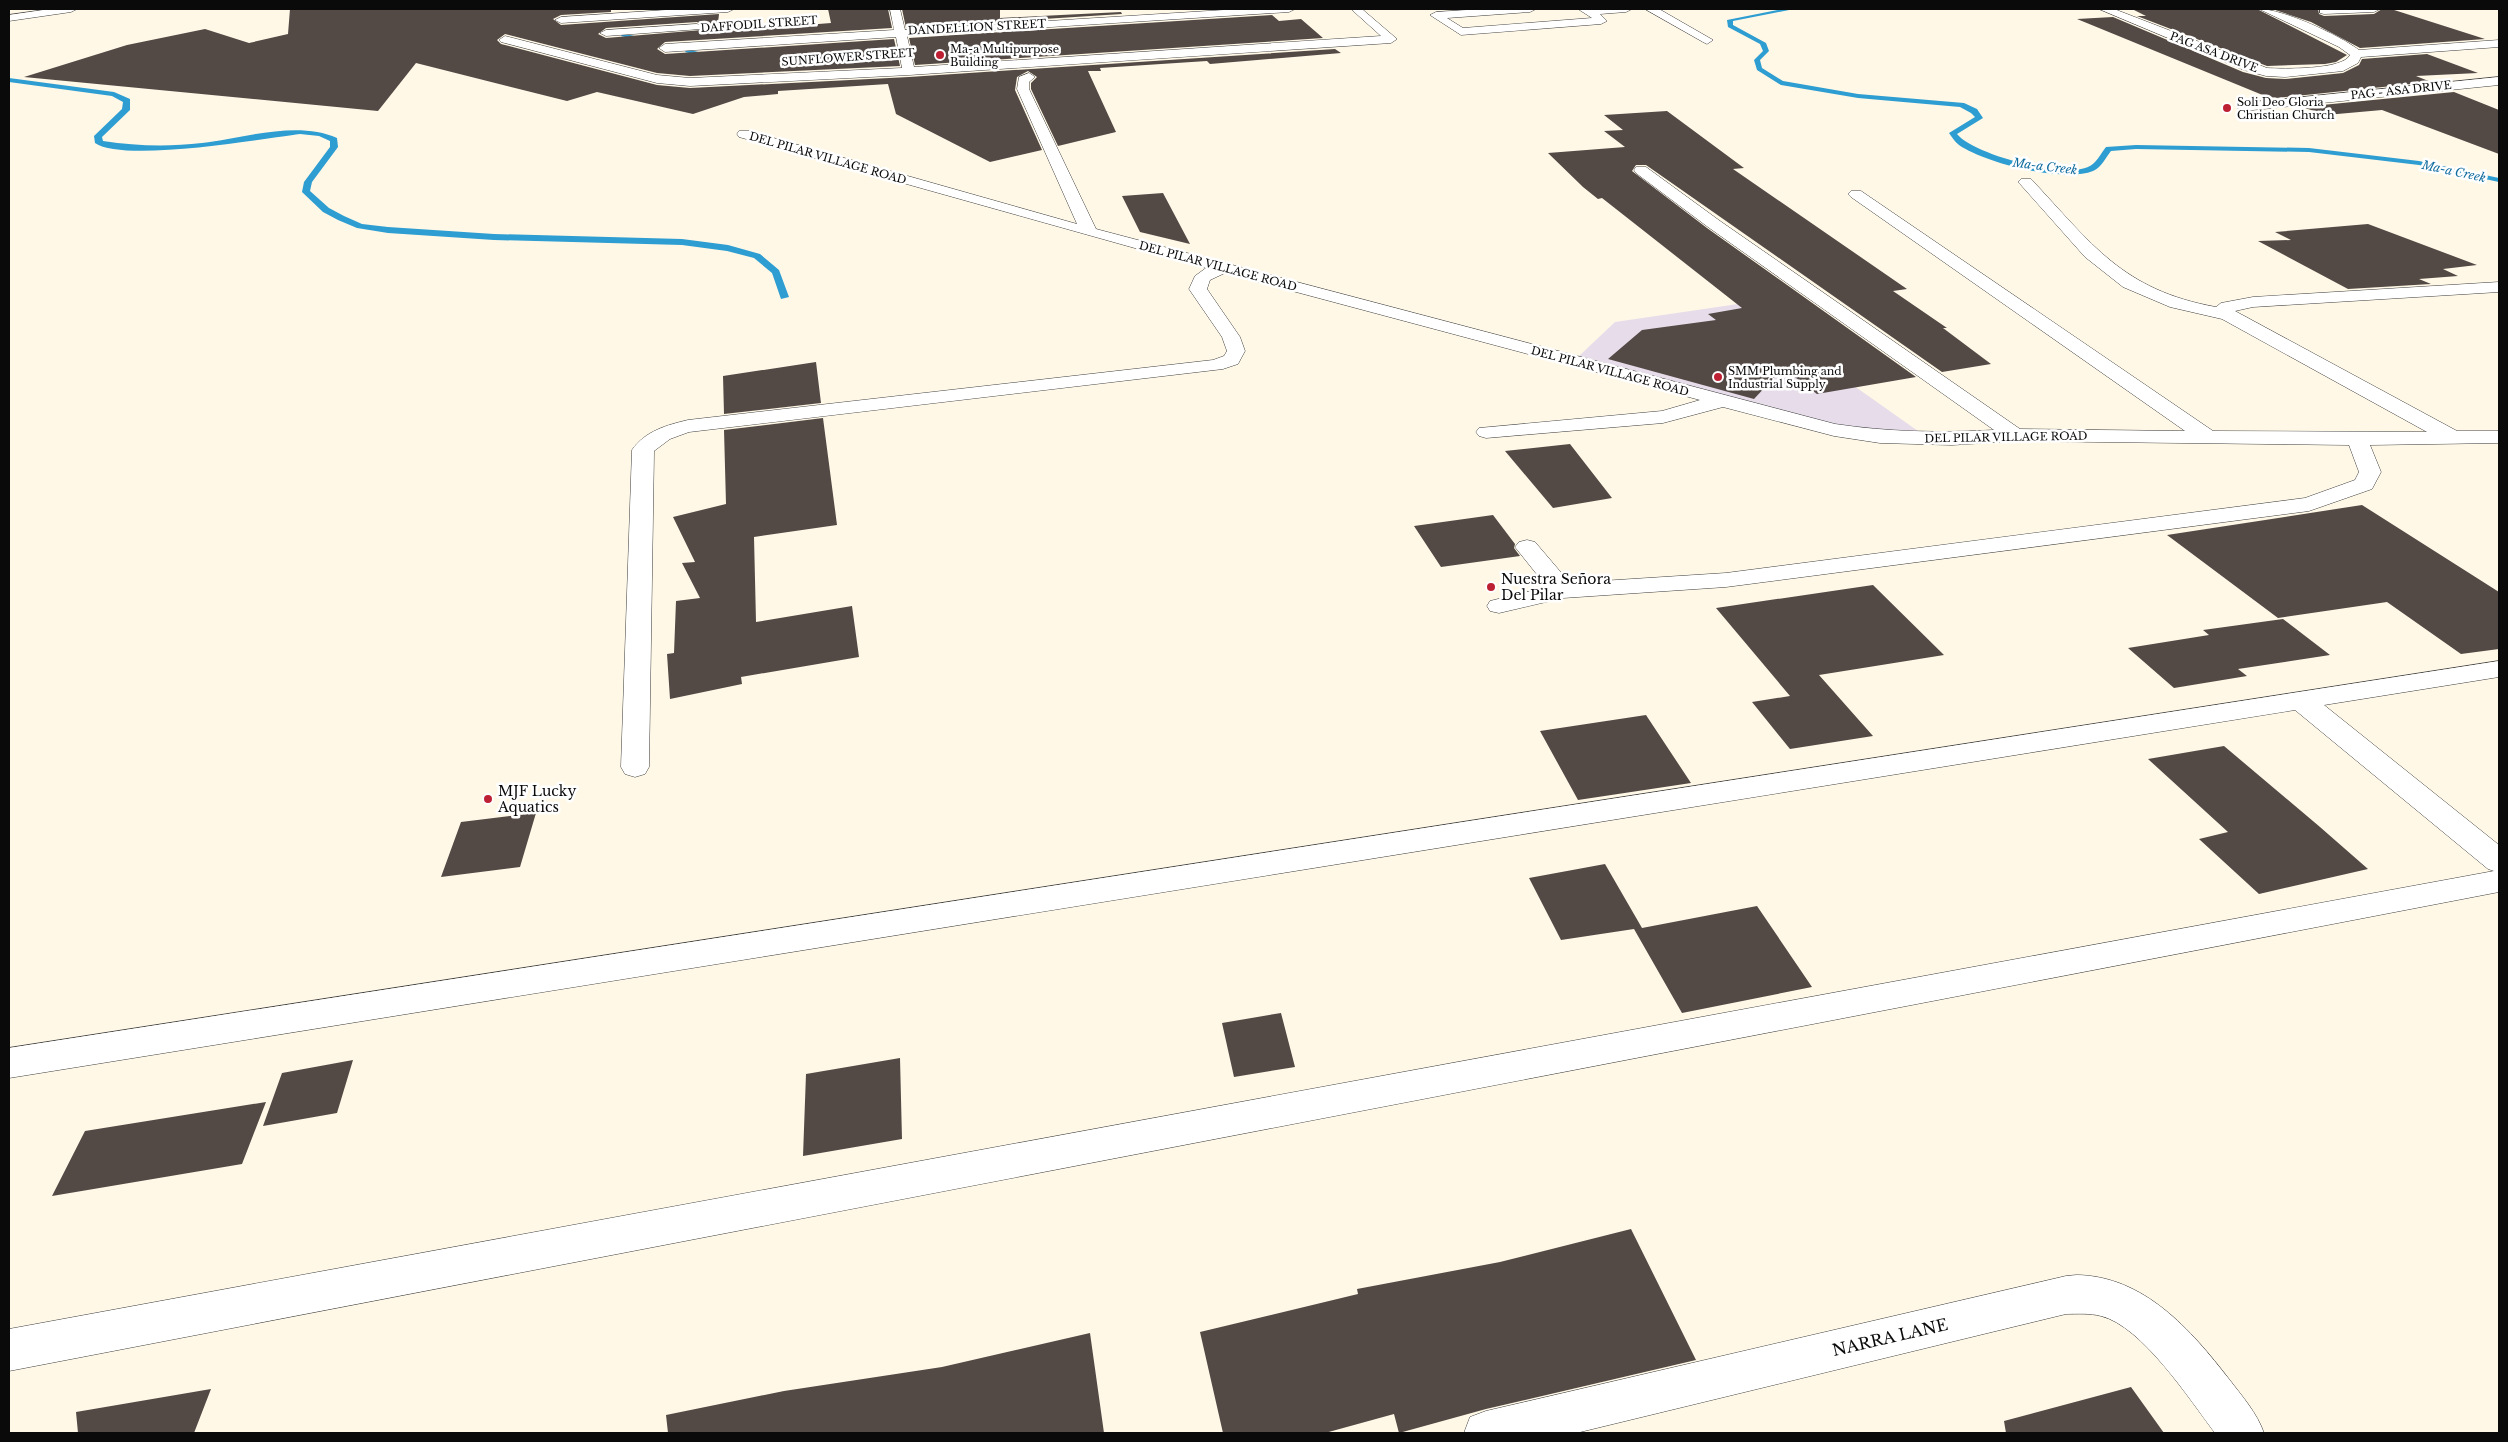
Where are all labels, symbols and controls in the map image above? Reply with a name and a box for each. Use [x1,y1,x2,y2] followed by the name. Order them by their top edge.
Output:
[700,13,818,35] street label: DAFFODIL STREET
[907,16,1047,38] street label: DANDELLION STREET
[2168,29,2260,75] street label: PAG ASA DRIVE
[950,42,1059,69] place label: Ma-a Multipurpose Building
[781,45,915,69] street label: SUNFLOWER STREET
[934,49,946,61] marker: Ma-a Multipurpose Building
[2350,78,2452,102] street label: PAG - ASA DRIVE
[2237,95,2335,122] place label: Soli Deo Gloria Christian Church
[2221,102,2233,114] marker: Soli Deo Gloria Christian Church
[748,129,909,187] street label: DEL PILAR VILLAGE ROAD
[2011,154,2078,177] water label: Ma-a Creek
[2420,157,2487,185] water label: Ma-a Creek
[1137,238,1299,294] street label: DEL PILAR VILLAGE ROAD
[1529,343,1691,399] street label: DEL PILAR VILLAGE ROAD
[1728,364,1842,391] place label: SMM Plumbing and Industrial Supply
[1712,371,1724,383] marker: SMM Plumbing and Industrial Supply
[1924,429,2088,445] street label: DEL PILAR VILLAGE ROAD
[1501,570,1611,604] place label: Nuestra Señora Del Pilar
[1485,581,1497,593] marker: Nuestra Señora Del Pilar
[497,782,576,816] place label: MJF Lucky Aquatics
[482,793,494,805] marker: MJF Lucky Aquatics
[1830,1314,1950,1360] street label: NARRA LANE

